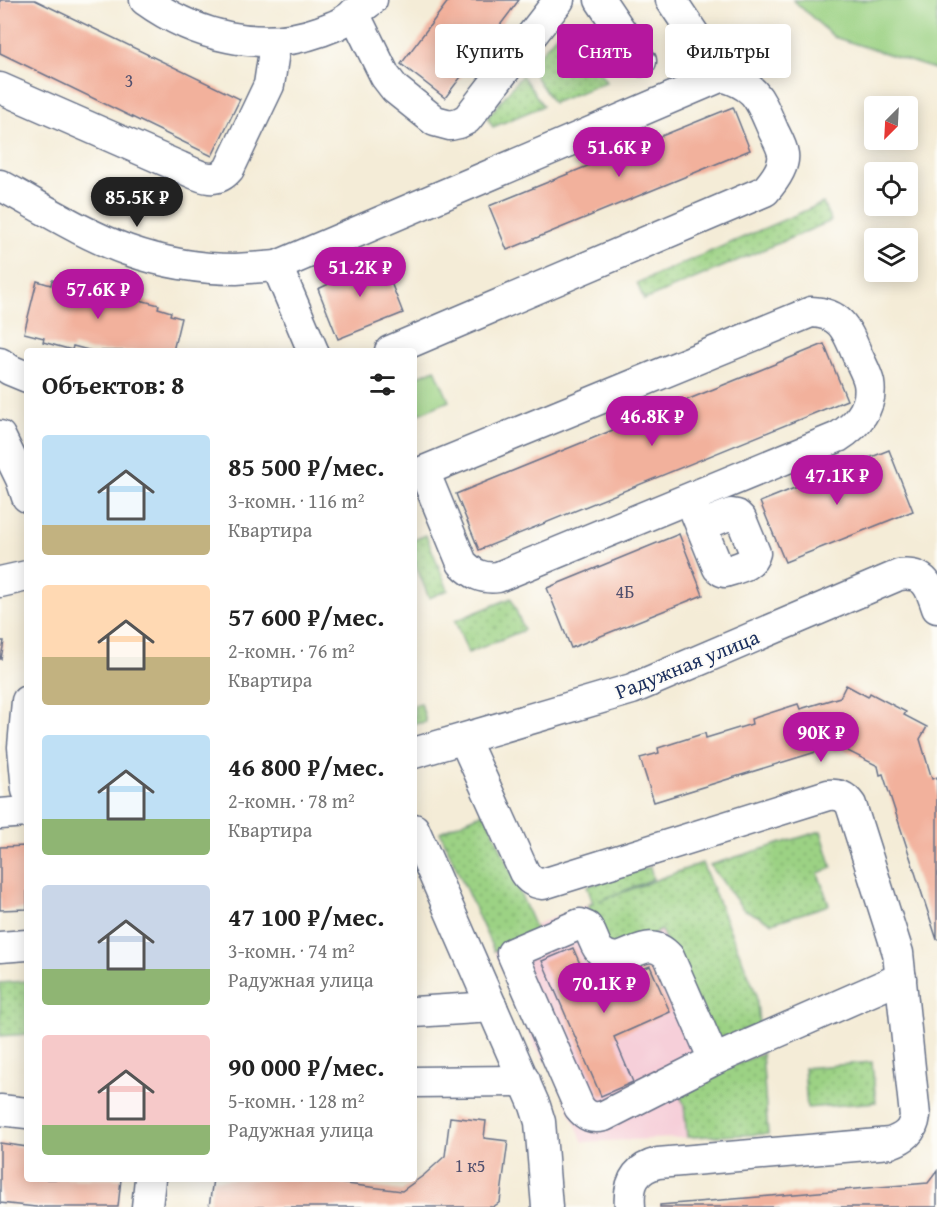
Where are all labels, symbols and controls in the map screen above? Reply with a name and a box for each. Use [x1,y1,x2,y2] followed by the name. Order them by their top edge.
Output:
[435,24,545,78] chip: Купить
[557,24,653,78] chip: Снять
[665,24,791,78] chip: Фильтры
[125,67,133,94] house number: 3
[864,96,918,150] north arrow
[864,96,918,282] map controls
[564,127,674,178] pin: 51.6K ₽
[587,132,651,161] text: 51.6K ₽
[864,162,918,216] button: locate
[82,177,192,228] pin: 85.5K ₽
[105,182,169,211] text: 85.5K ₽
[864,228,918,282] button: layers
[305,247,415,298] pin: 51.2K ₽
[328,252,392,281] text: 51.2K ₽
[43,269,153,320] pin: 57.6K ₽
[66,274,130,303] text: 57.6K ₽
[42,365,185,404] text: Объектов: 8
[366,368,399,401] icon: filters
[597,396,707,447] pin: 46.8K ₽
[620,401,684,430] text: 46.8K ₽
[228,447,384,486] text: 85 500 ₽/мес.
[782,455,892,506] pin: 47.1K ₽
[90,459,162,531] icon: home
[805,460,869,489] text: 47.1K ₽
[228,486,364,515] text: 3-комн. · 116 m²
[228,515,312,544] text: Квартира
[616,578,634,605] house number: 4Б
[228,597,384,636] text: 57 600 ₽/мес.
[90,609,162,681] icon: home
[610,621,764,707] street label: Радужная улица
[228,636,355,665] text: 2-комн. · 76 m²
[228,665,312,694] text: Квартира
[779,712,863,763] pin: 90K ₽
[797,717,845,746] text: 90K ₽
[228,747,384,786] text: 46 800 ₽/мес.
[90,759,162,831] icon: home
[228,786,355,815] text: 2-комн. · 78 m²
[228,815,312,844] text: Квартира
[228,897,384,936] text: 47 100 ₽/мес.
[90,909,162,981] icon: home
[228,936,355,965] text: 3-комн. · 74 m²
[549,963,659,1014] pin: 70.1K ₽
[228,965,374,994] text: Радужная улица
[572,968,636,997] text: 70.1K ₽
[228,1047,384,1086] text: 90 000 ₽/мес.
[90,1059,162,1131] icon: home
[228,1086,364,1115] text: 5-комн. · 128 m²
[228,1115,374,1144] text: Радужная улица
[455,1152,485,1179] house number: 1 к5

